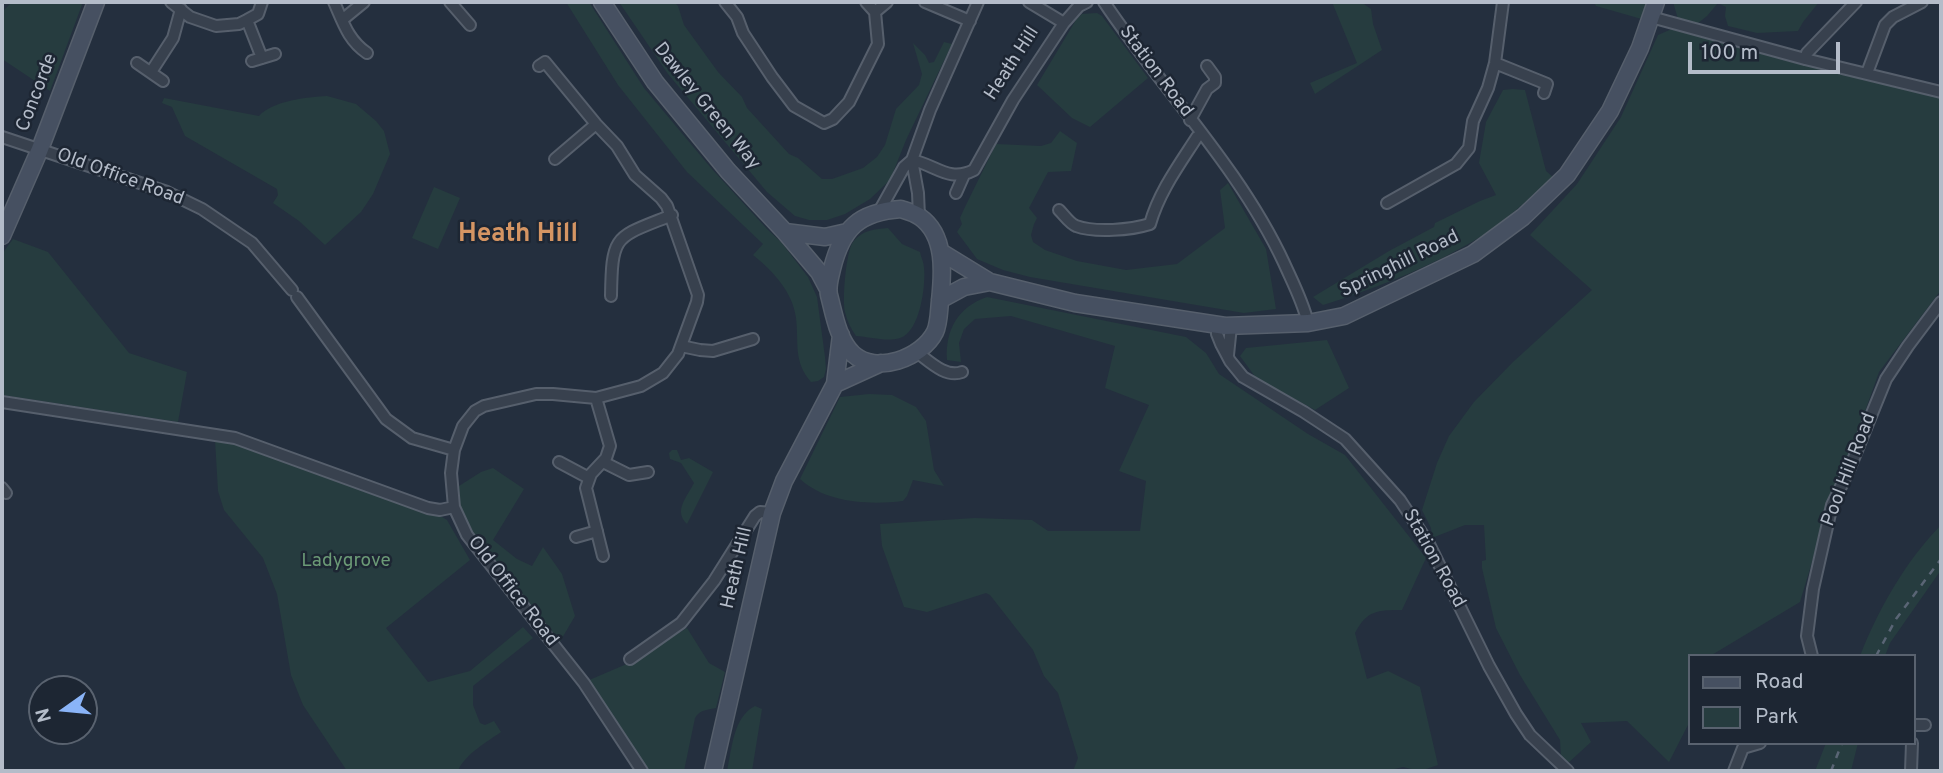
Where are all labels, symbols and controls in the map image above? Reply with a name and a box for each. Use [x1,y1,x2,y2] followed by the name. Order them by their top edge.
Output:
[1113,22,1197,122] street label: Station Road
[981,23,1045,105] street label: Heath Hill
[1691,28,1843,72] scale bar
[648,39,764,175] street label: Dawley Green Way
[1701,40,1758,67] text: 100 m
[13,51,63,135] street label: Concorde
[53,144,187,212] street label: Old Office Road
[458,220,578,252] district label: Heath Hill
[1337,226,1463,304] street label: Springhill Road
[1818,410,1882,530] street label: Pool Hill Road
[1397,506,1469,612] street label: Station Road
[718,525,758,611] street label: Heath Hill
[462,532,562,652] street label: Old Office Road
[301,551,391,573] park label: Ladygrove
[1688,654,1915,745] legend
[1755,669,1804,696] text: Road
[28,675,98,745] north arrow
[1755,704,1798,731] text: Park
[31,705,58,725] text: N

